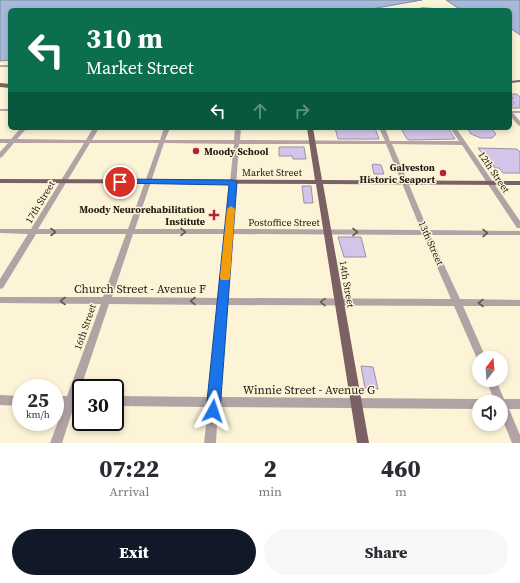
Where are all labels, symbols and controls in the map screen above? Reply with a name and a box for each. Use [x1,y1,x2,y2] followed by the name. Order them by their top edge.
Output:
[86,19,163,57] text: 310 m
[20,24,72,76] icon: left
[86,55,194,80] text: Market Street
[207,100,229,122] icon: left
[249,100,271,122] icon: ahead
[291,100,313,122] icon: right
[204,145,269,158] place label: Moody School
[191,146,201,156] marker: Moody School
[475,149,513,196] street label: 12th Street
[360,161,435,186] place label: Galveston Historic Seaport
[103,165,137,199] pin
[242,166,303,179] street label: Market Street
[438,168,448,178] marker: Galveston Historic Seaport
[109,171,131,193] icon: arrive
[22,178,58,226] street label: 17th Street
[79,203,205,228] place label: Moody Neurorehabilitation Institute
[208,209,220,221] marker: Moody Neurorehabilitation Institute
[248,216,321,229] street label: Postoffice Street
[415,219,447,268] street label: 13th Street
[50,228,56,236] one-way arrow
[180,228,186,236] one-way arrow
[352,228,358,236] one-way arrow
[482,229,488,237] one-way arrow
[336,260,358,309] street label: 14th Street
[74,281,206,297] street label: Church Street - Avenue F
[60,297,66,305] one-way arrow
[190,297,196,305] one-way arrow
[320,298,326,306] one-way arrow
[478,299,484,307] one-way arrow
[71,302,99,352] street label: 16th Street
[472,351,508,387] north arrow
[472,351,508,431] map controls
[72,379,124,431] speed limit sign: 30
[243,382,375,398] street label: Winnie Street - Avenue G
[27,386,49,414] text: 25
[192,390,234,432] position arrow
[472,395,508,431] button: sound
[26,408,50,421] text: km/h
[99,452,159,485] text: 07:22
[264,452,277,485] text: 2
[381,452,421,485] text: 460
[109,483,149,500] text: Arrival
[258,483,282,500] text: min
[395,483,407,500] text: m
[12,529,256,575] button: Exit
[264,529,508,575] button: Share

